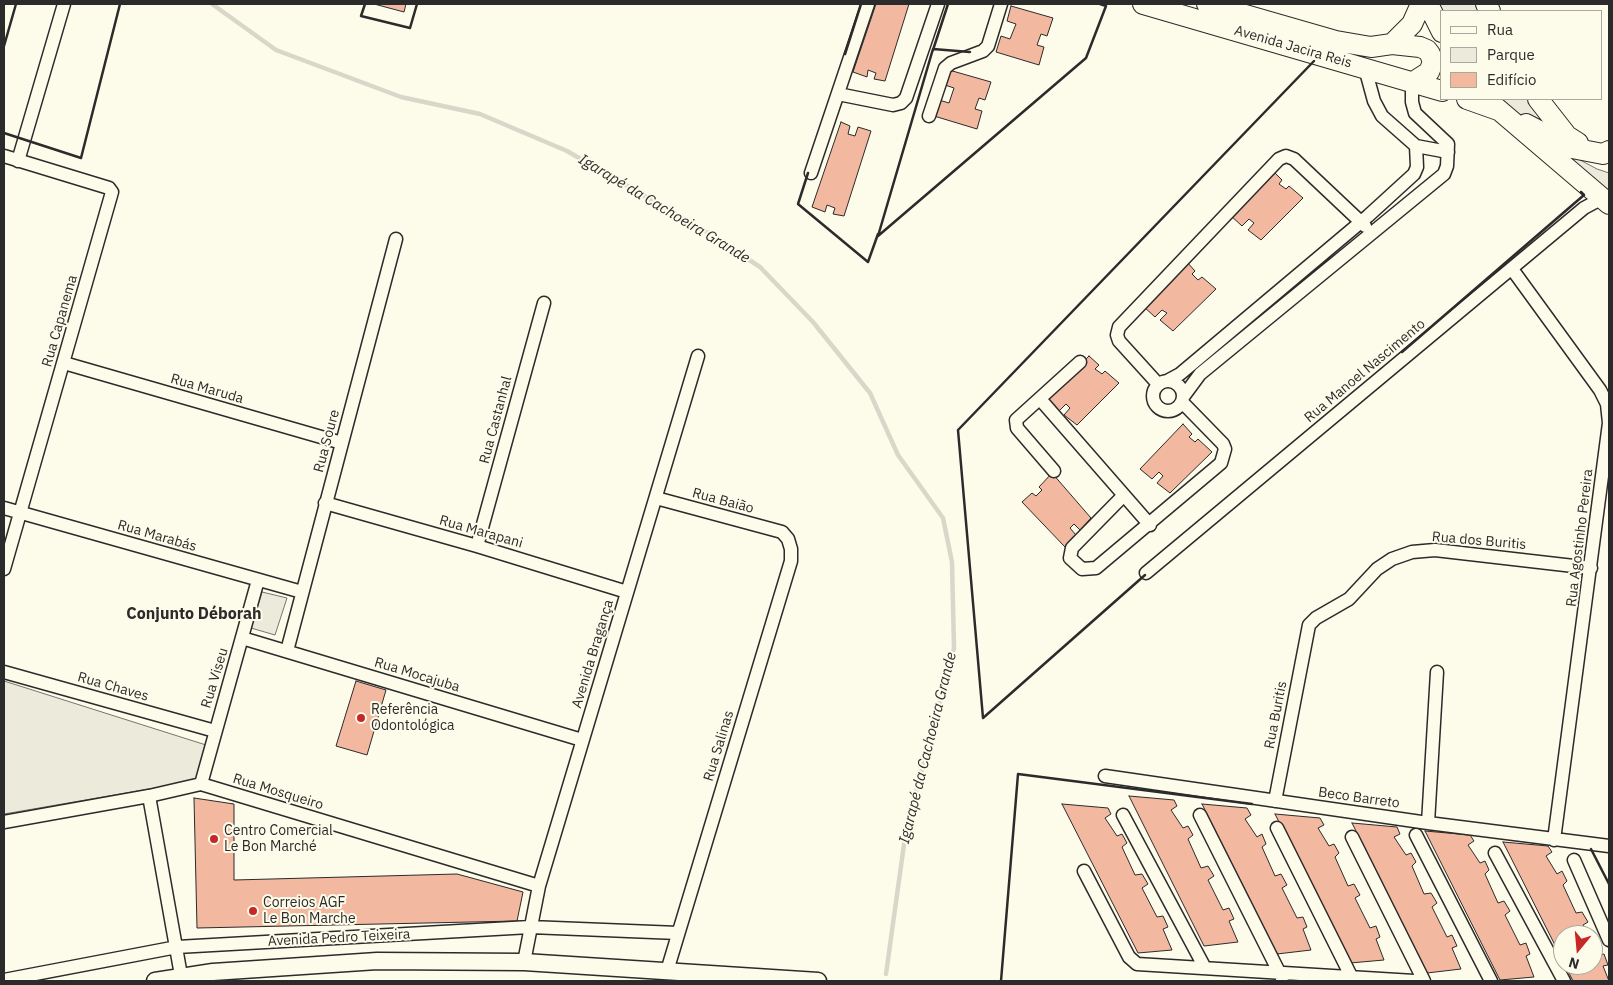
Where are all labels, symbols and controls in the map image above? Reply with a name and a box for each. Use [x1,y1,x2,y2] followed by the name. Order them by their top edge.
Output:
[1440,10,1603,100] legend
[1487,20,1513,39] text: Rua
[1232,22,1354,72] street label: Avenida Jacira Reis
[1487,45,1535,64] text: Parque
[1487,70,1536,89] text: Edifício
[575,151,753,267] water label: Igarapé da Cachoeira Grande
[39,273,81,369] street label: Rua Capanema
[1301,316,1429,426] street label: Rua Manoel Nascimento
[169,371,245,407] street label: Rua Maruda
[476,374,516,466] street label: Rua Castanhal
[311,408,343,474] street label: Rua Soure
[1563,468,1597,608] street label: Rua Agostinho Pereira
[690,485,756,517] street label: Rua Baião
[437,512,525,552] street label: Rua Marapani
[116,517,198,555] street label: Rua Marabás
[1431,529,1527,553] street label: Rua dos Buritis
[569,598,617,710] street label: Avenida Bragança
[126,604,262,624] district label: Conjunto Déborah
[198,646,232,710] street label: Rua Viseu
[895,650,961,846] water label: Igarapé da Cachoeira Grande
[372,654,462,696] street label: Rua Mocajuba
[76,669,150,705] street label: Rua Chaves
[1261,680,1291,750] street label: Rua Buritis
[371,702,455,734] place label: Referência Odontológica
[700,709,738,783] street label: Rua Salinas
[355,712,367,724] marker: Referência Odontológica
[231,770,325,814] street label: Rua Mosqueiro
[1317,784,1401,812] street label: Beco Barreto
[224,823,333,856] place label: Centro Comercial Le Bon Marché
[208,833,220,845] marker: Centro Comercial Le Bon Marché
[263,895,356,928] place label: Correios AGF Le Bon Marche
[247,905,259,917] marker: Correios AGF Le Bon Marche
[1553,925,1603,975] north arrow
[267,926,411,950] street label: Avenida Pedro Teixeira
[1566,953,1581,973] text: N

